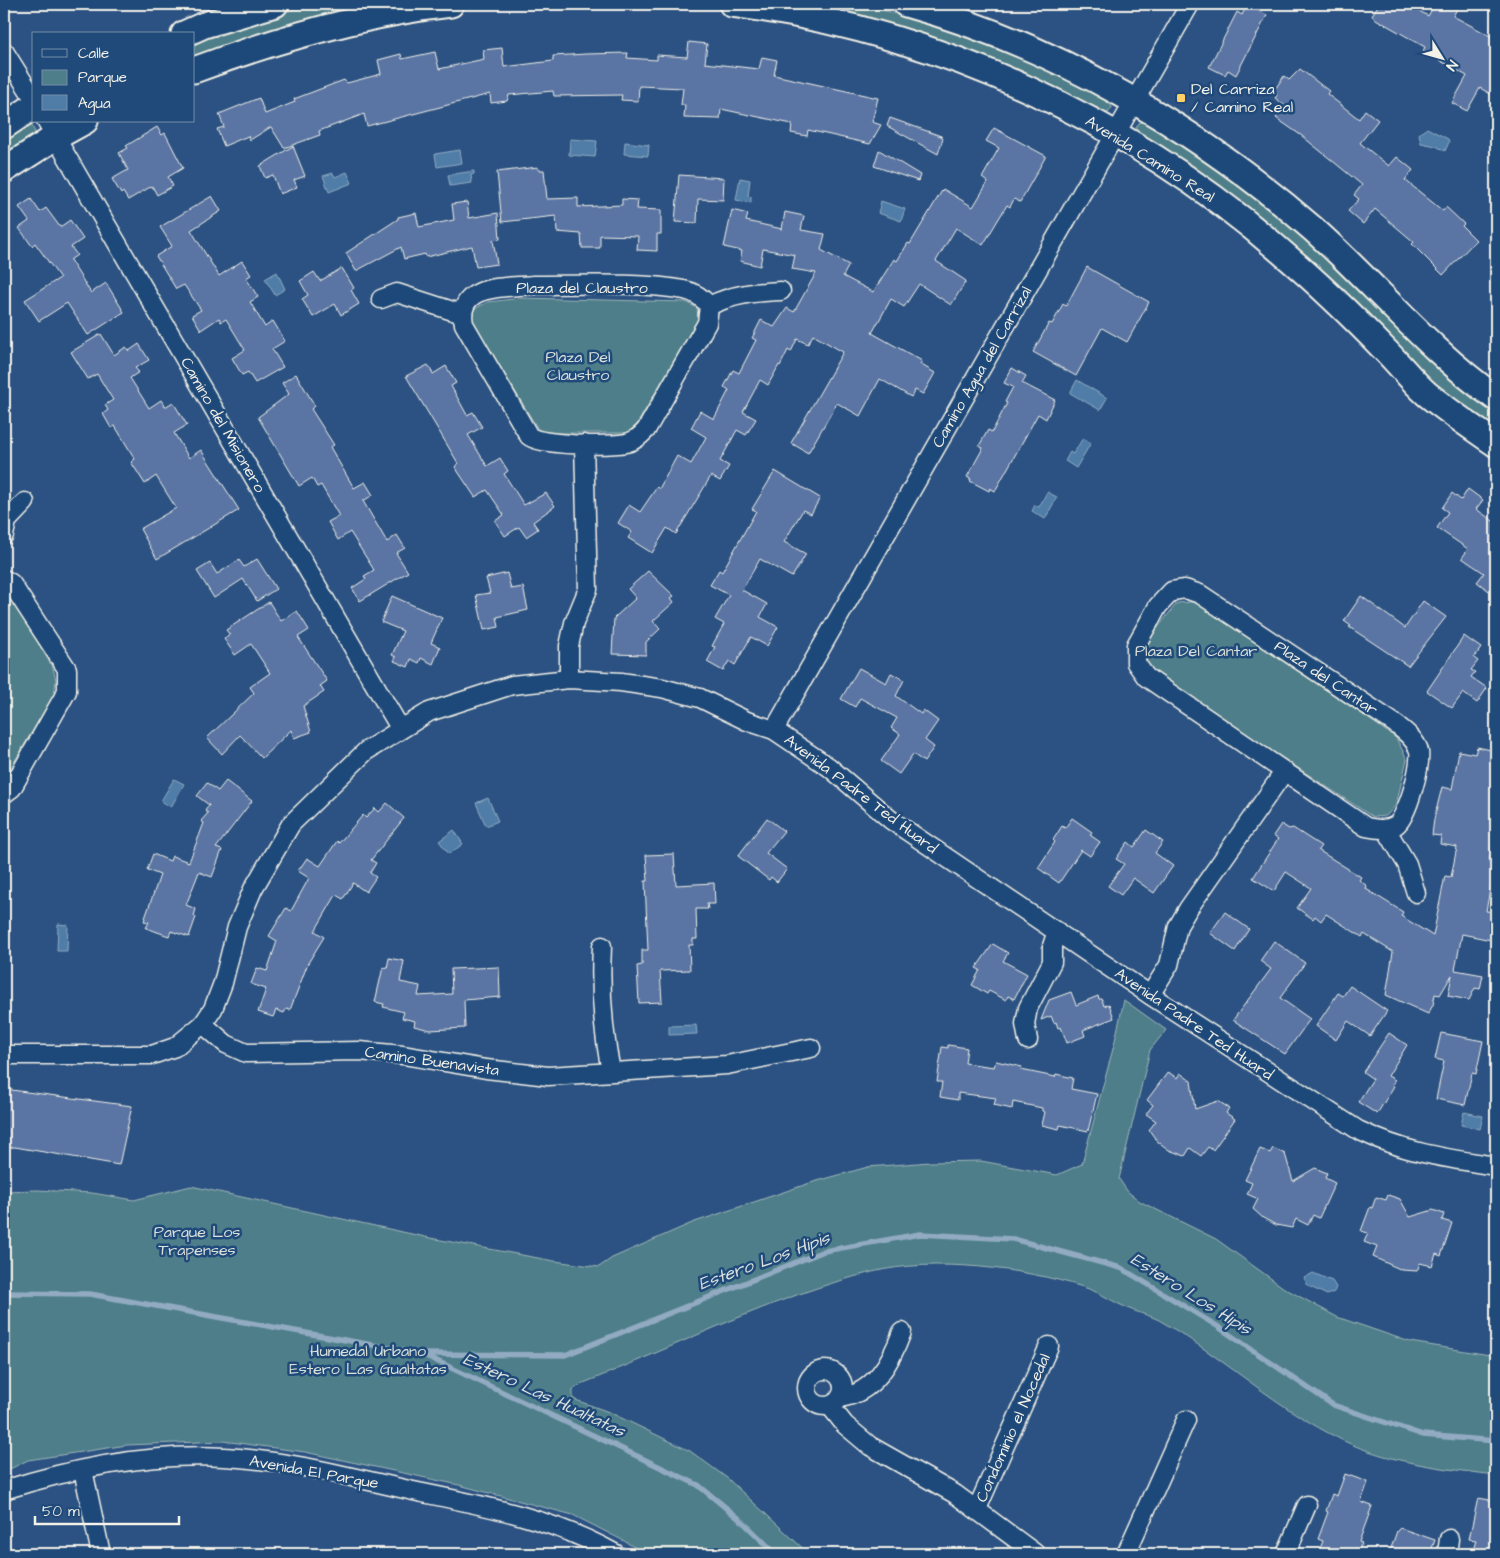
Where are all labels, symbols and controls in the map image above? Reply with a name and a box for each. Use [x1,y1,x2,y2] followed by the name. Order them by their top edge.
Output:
[32,32,195,122] legend
[1418,32,1468,82] north arrow
[78,43,109,64] text: Calle
[1441,56,1462,75] text: N
[78,67,127,88] text: Parque
[1191,78,1293,118] place label: Del Carriza / Camino Real
[1175,92,1187,104] marker: Del Carriza / Camino Real
[78,93,111,115] text: Agua
[1081,110,1219,208] street label: Avenida Camino Real
[516,277,648,299] street label: Plaza del Claustro
[927,282,1038,452] street label: Camino Agua del Carrizal
[546,346,610,386] park label: Plaza Del Claustro
[175,353,271,497] street label: Camino del Misionero
[1270,635,1382,721] street label: Plaza del Cantar
[1135,640,1257,662] park label: Plaza Del Cantar
[780,729,942,859] street label: Avenida Padre Ted Huard
[1110,963,1278,1085] street label: Avenida Padre Ted Huard
[363,1041,501,1081] street label: Camino Buenavista
[154,1221,240,1261] park label: Parque Los Trapenses
[695,1225,834,1296] water label: Estero Los Hipis
[1126,1247,1257,1342] water label: Estero Los Hipis
[289,1340,447,1380] park label: Humedal Urbano Estero Las Gualtatas
[459,1347,630,1444] water label: Estero Las Hualtatas
[970,1350,1056,1506] street label: Condominio el Nocedal
[248,1450,381,1494] street label: Avenida El Parque
[35,1493,179,1525] scale bar
[42,1501,80,1522] text: 50 m

